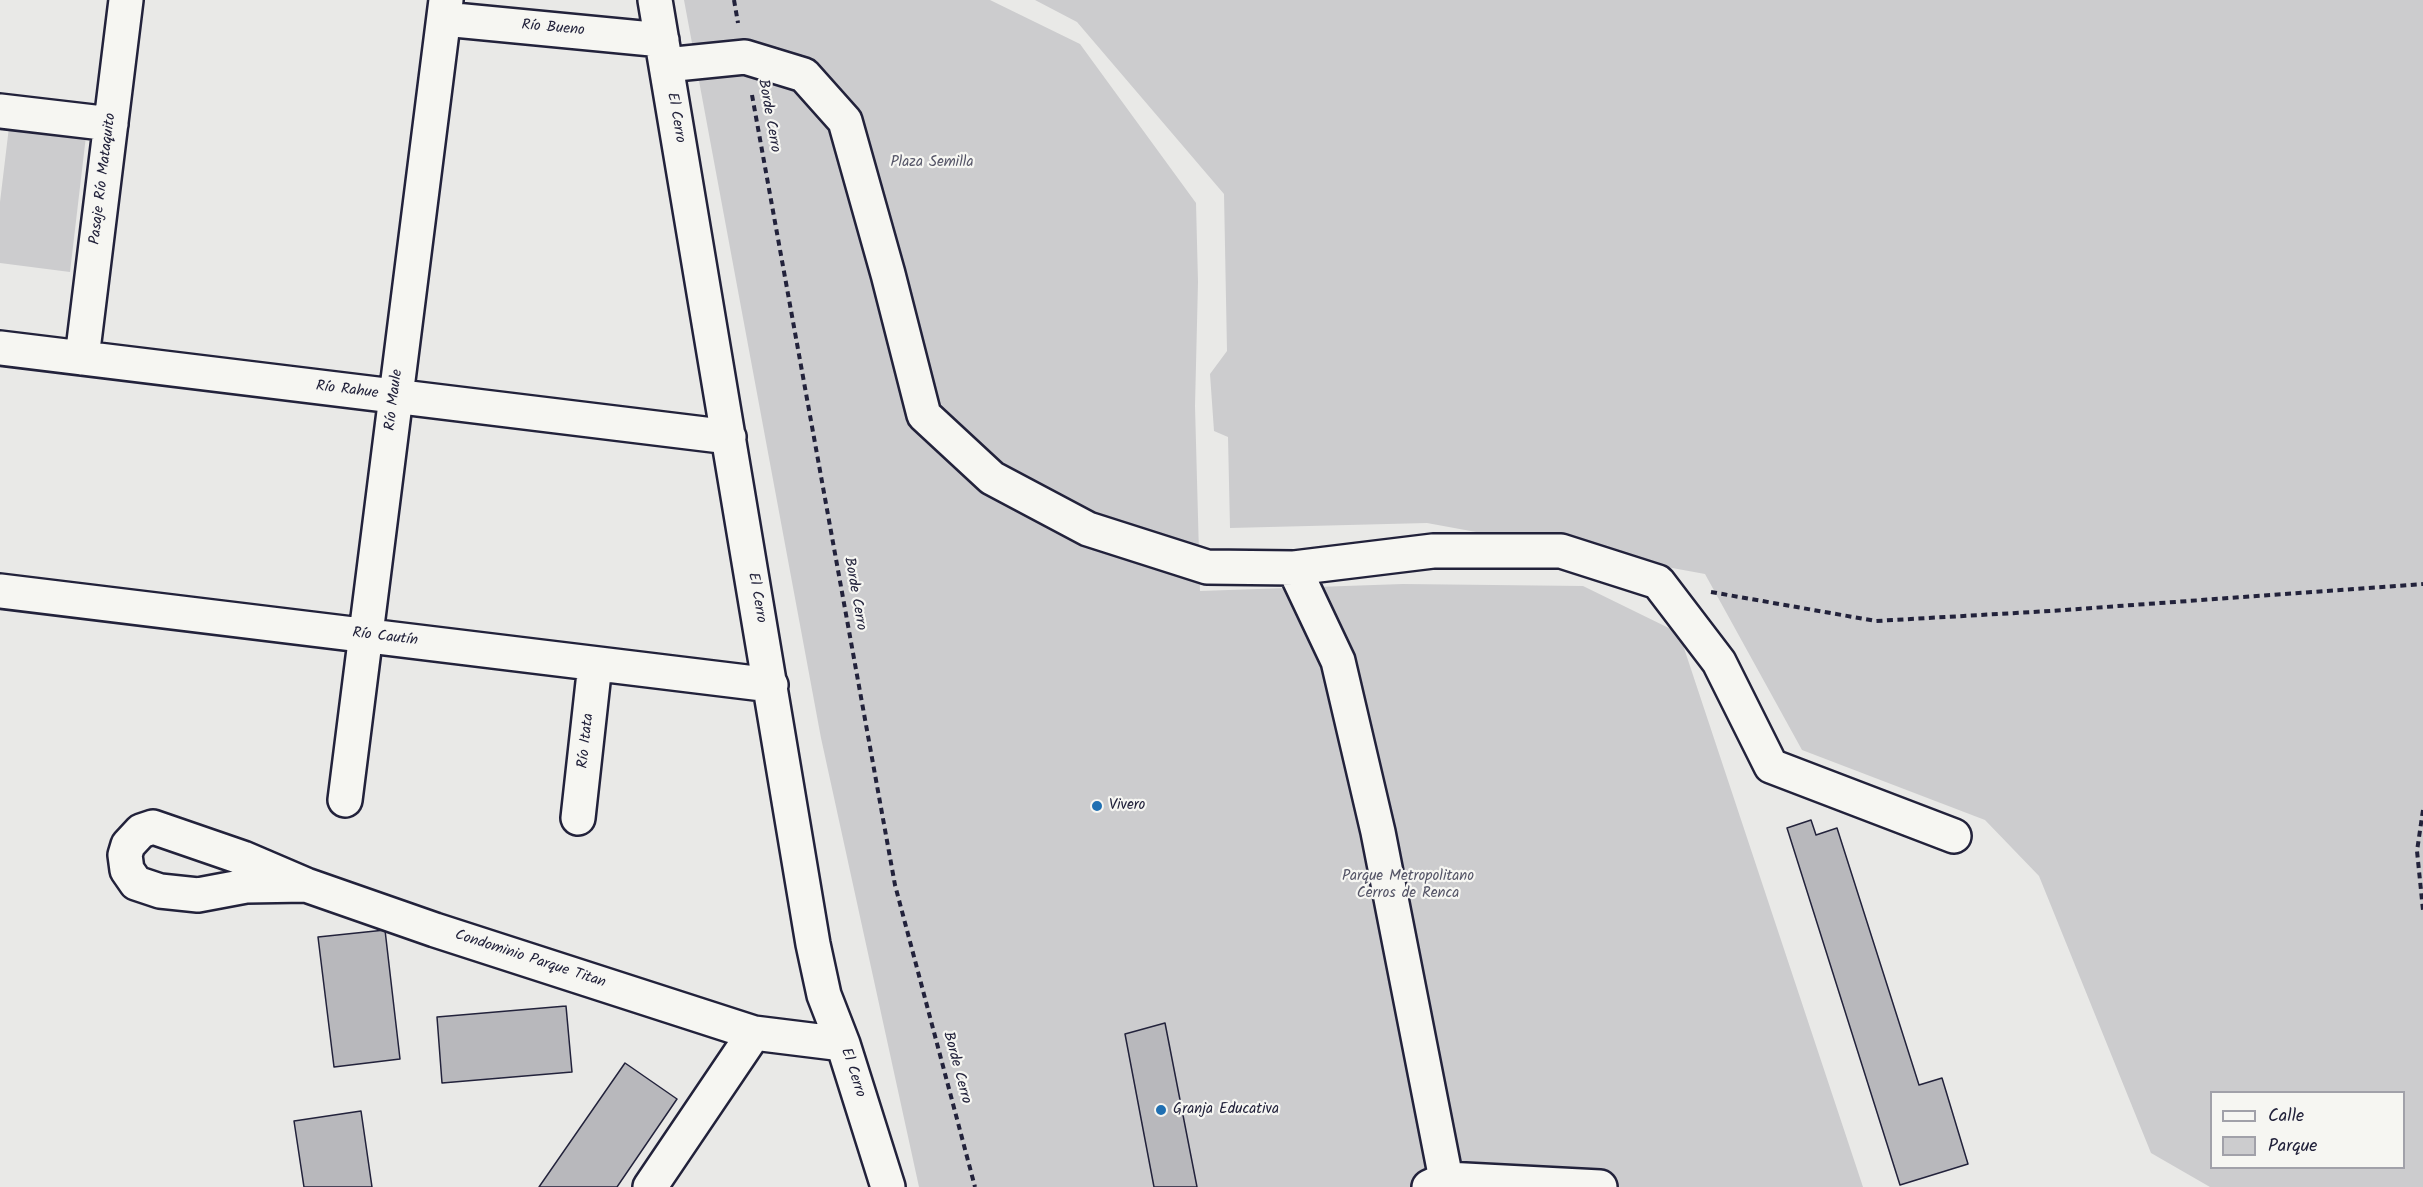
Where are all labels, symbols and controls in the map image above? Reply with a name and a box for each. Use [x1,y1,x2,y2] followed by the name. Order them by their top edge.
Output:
[521,17,585,41] street label: Río Bueno
[753,78,783,154] street label: Borde Cerro
[662,91,688,145] street label: El Cerro
[87,112,121,246] street label: Pasaje Río Mataquito
[890,154,974,172] park label: Plaza Semilla
[382,368,408,432] street label: Río Maule
[315,378,379,404] street label: Río Rahue
[839,556,869,632] street label: Borde Cerro
[743,571,769,625] street label: El Cerro
[351,625,419,651] street label: Río Cautín
[575,712,599,770] street label: Río Itata
[1109,797,1145,815] place label: Vivero
[1090,799,1104,813] marker: Vivero
[1342,868,1474,903] park label: Parque Metropolitano Cerros de Renca
[452,927,608,993] street label: Condominio Parque Titan
[938,1030,974,1106] street label: Borde Cerro
[836,1046,868,1100] street label: El Cerro
[2210,1091,2405,1169] legend
[1173,1101,1279,1119] place label: Granja Educativa
[2268,1102,2304,1131] text: Calle
[1154,1103,1168,1117] marker: Granja Educativa
[2268,1132,2317,1161] text: Parque

